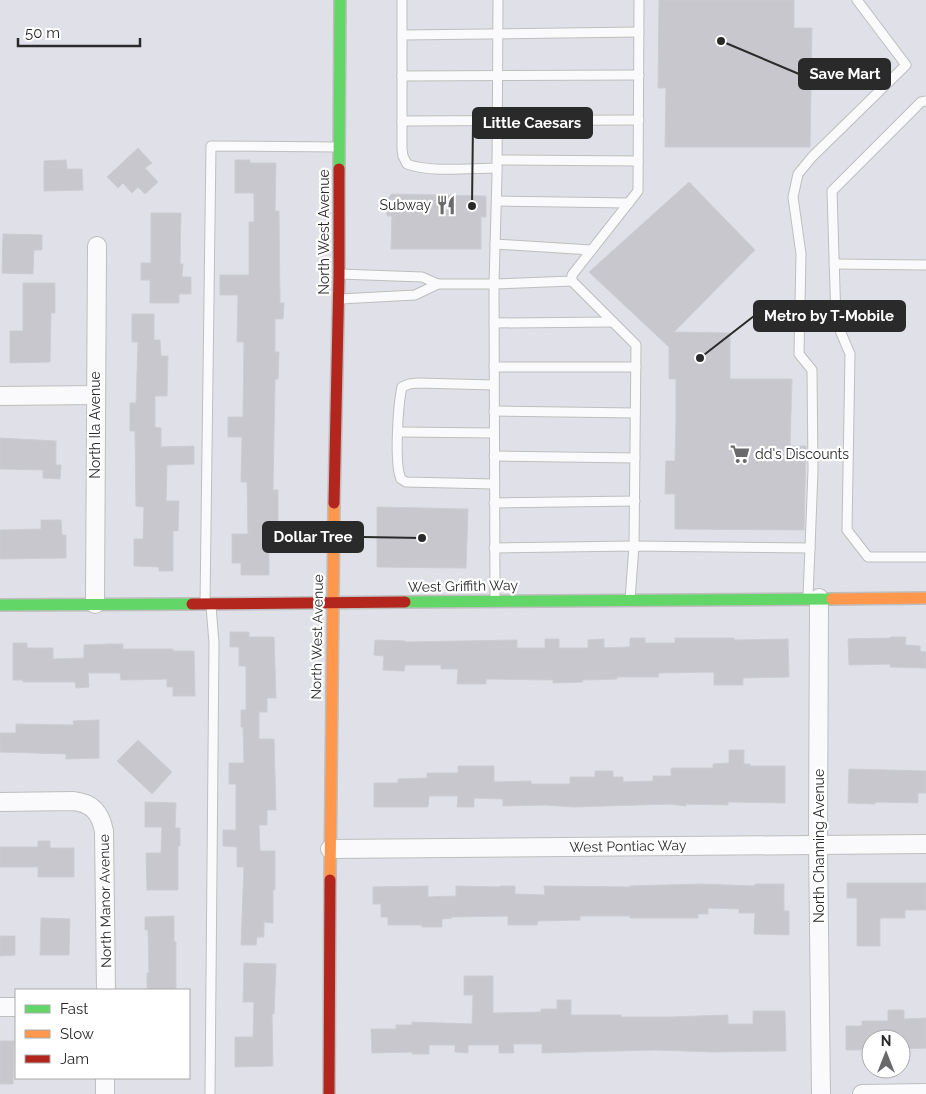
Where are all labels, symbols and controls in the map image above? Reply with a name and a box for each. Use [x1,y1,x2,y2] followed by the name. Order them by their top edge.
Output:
[18,15,140,47] scale bar
[25,24,60,42] text: 50 m
[799,59,890,89] callout: Save Mart
[809,65,881,83] text: Save Mart
[473,108,592,138] callout: Little Caesars
[483,114,581,132] text: Little Caesars
[316,169,332,295] street label: North West Avenue
[435,194,457,216] restaurant icon: Subway
[380,197,431,213] place label: Subway
[754,301,905,331] callout: Metro by T-Mobile
[764,307,894,325] text: Metro by T-Mobile
[87,371,103,479] street label: North Ila Avenue
[729,443,751,465] supermarket icon: dd's Discounts
[755,446,849,462] place label: dd's Discounts
[263,522,363,552] callout: Dollar Tree
[274,528,352,546] text: Dollar Tree
[308,574,326,700] street label: North West Avenue
[408,577,519,595] street label: West Griffith Way
[811,769,827,923] street label: North Channing Avenue
[96,834,114,968] street label: North Manor Avenue
[569,837,687,855] street label: West Pontiac Way
[15,989,190,1079] legend
[60,1000,88,1018] text: Fast
[60,1025,94,1043] text: Slow
[861,1029,911,1079] north arrow
[881,1033,891,1049] text: N
[60,1050,89,1068] text: Jam

